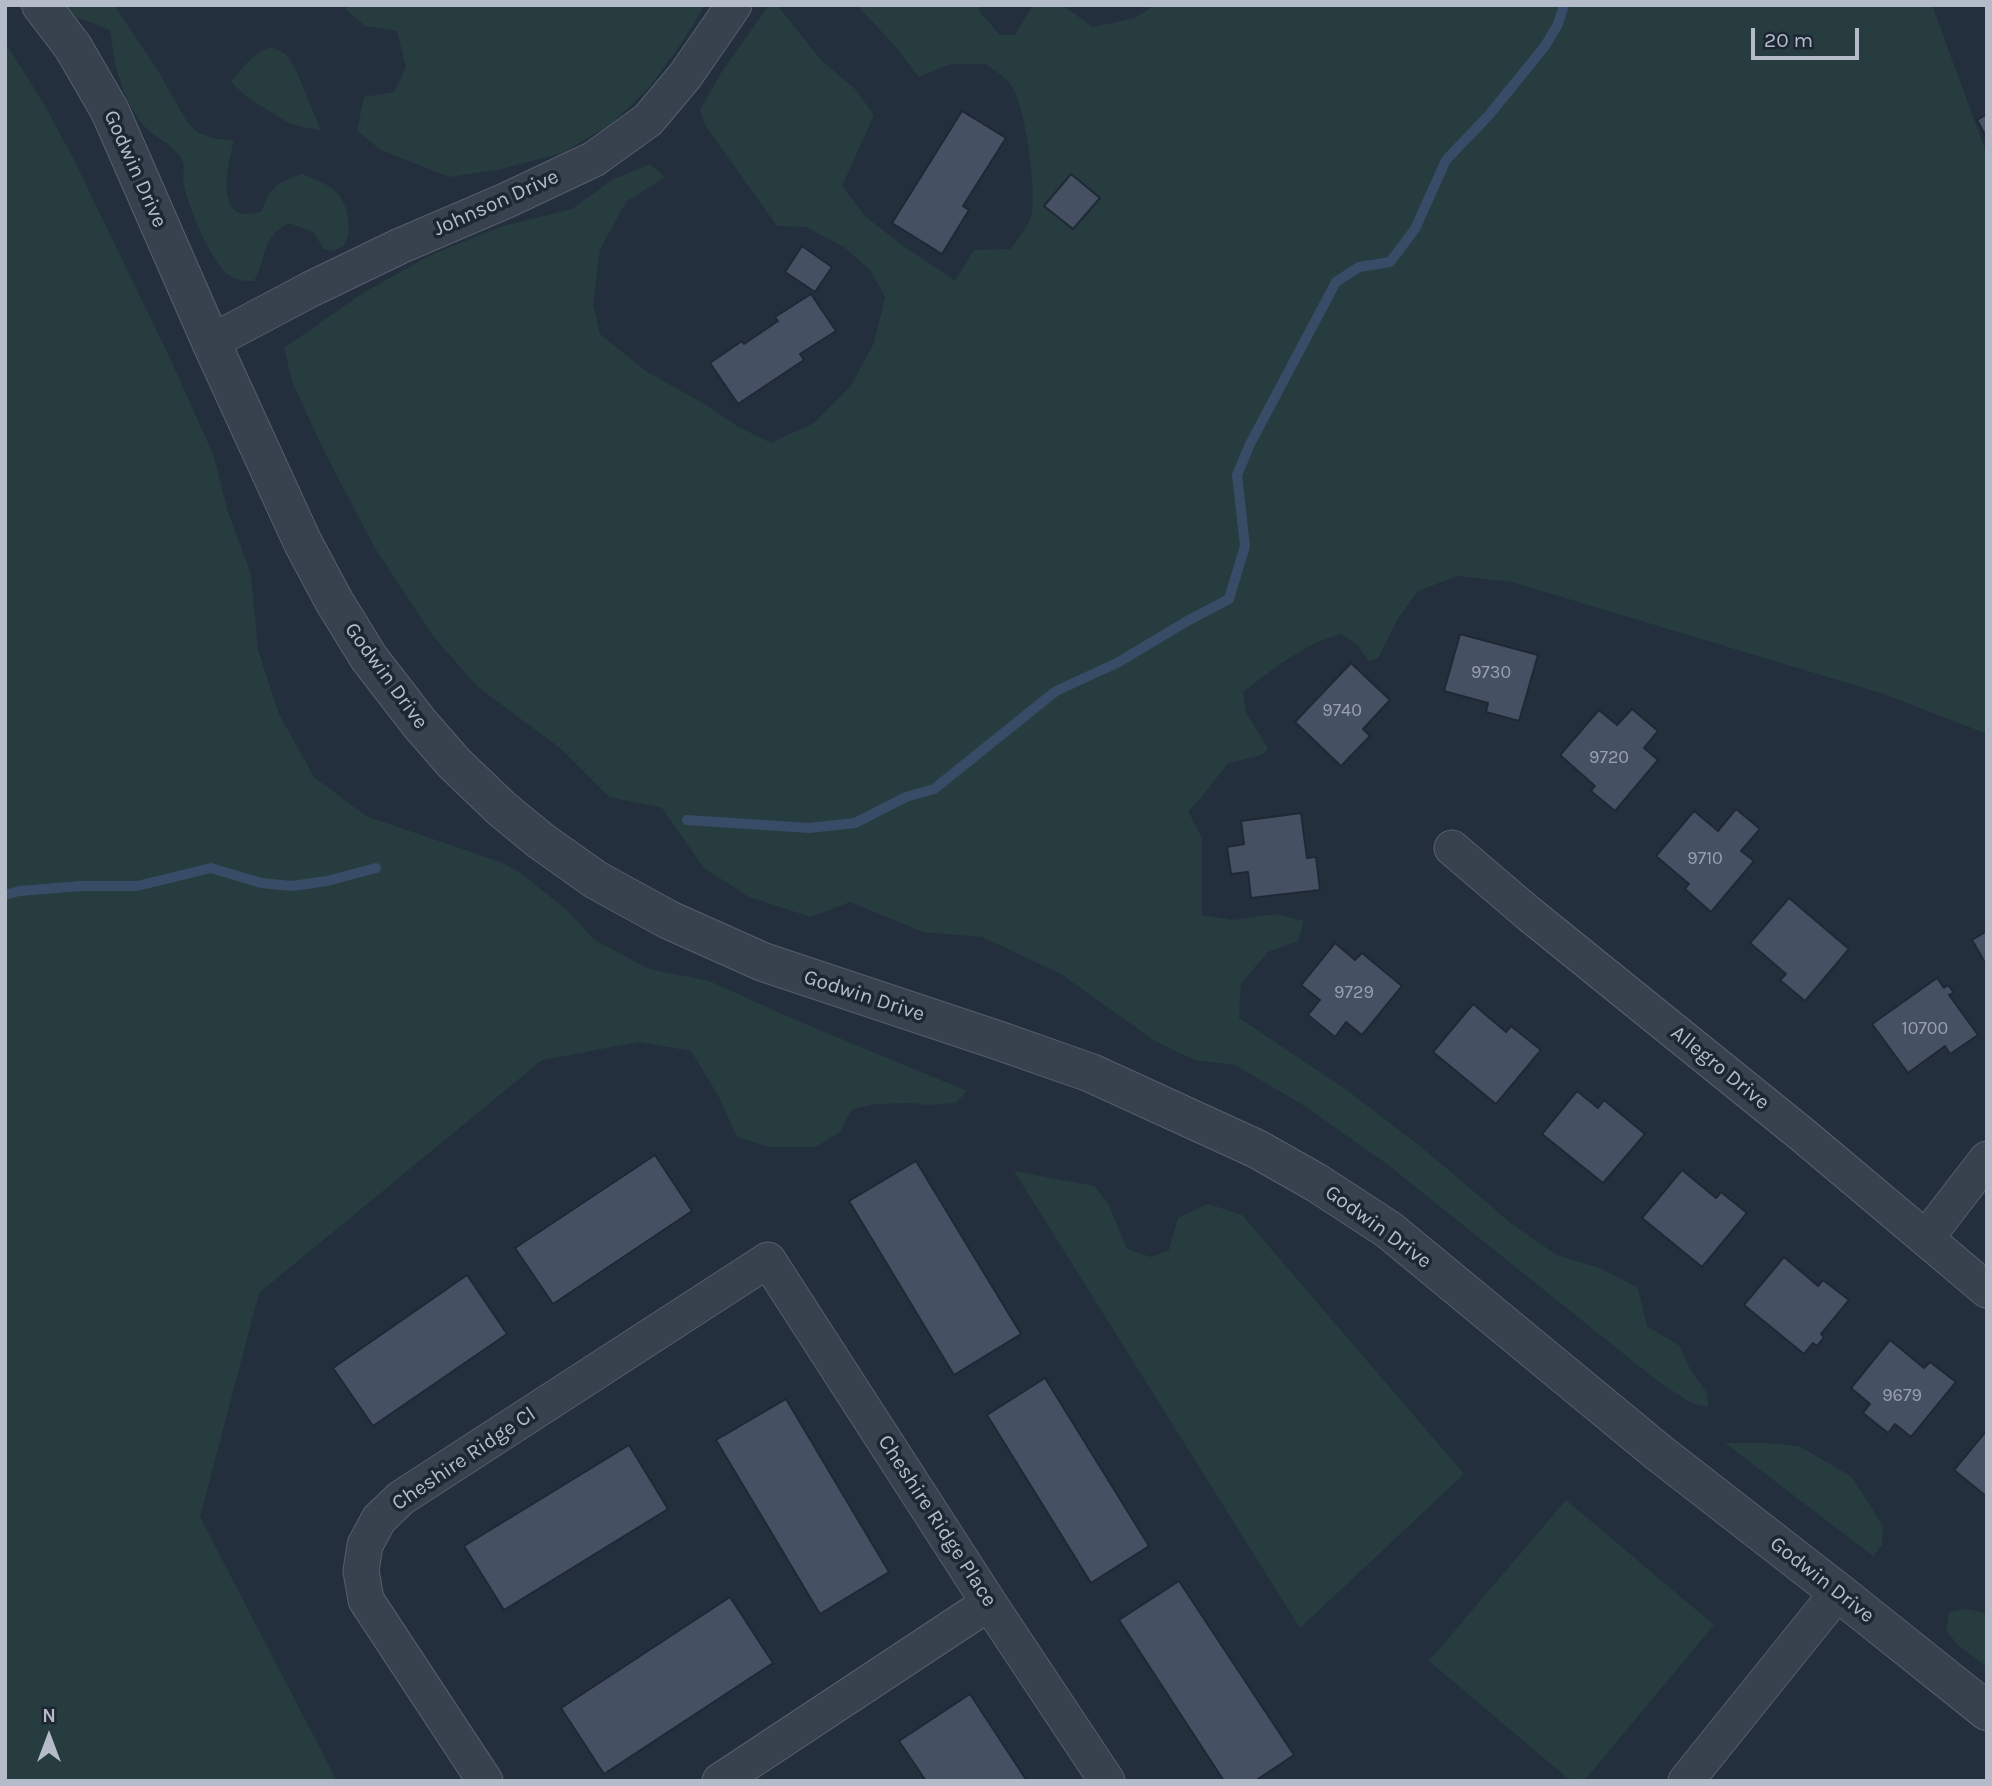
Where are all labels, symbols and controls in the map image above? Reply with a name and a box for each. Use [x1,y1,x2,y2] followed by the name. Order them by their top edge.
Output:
[1754,14,1862,58] scale bar
[1764,28,1813,52] text: 20 m
[98,106,172,232] street label: Godwin Drive
[429,164,563,242] street label: Johnson Drive
[339,618,433,734] street label: Godwin Drive
[1471,662,1511,684] house number: 9730
[1322,700,1362,722] house number: 9740
[1589,747,1629,769] house number: 9720
[1687,848,1723,870] house number: 9710
[800,965,928,1027] street label: Godwin Drive
[1334,982,1374,1004] house number: 9729
[1902,1018,1948,1040] house number: 10700
[1666,1021,1774,1115] street label: Allegro Drive
[1320,1180,1436,1274] street label: Godwin Drive
[1882,1385,1922,1407] house number: 9679
[387,1402,541,1516] street label: Cheshire Ridge Cl
[872,1430,1002,1612] street label: Cheshire Ridge Place
[1765,1531,1879,1629] street label: Godwin Drive
[14,1702,84,1772] north arrow
[42,1705,56,1727] text: N

